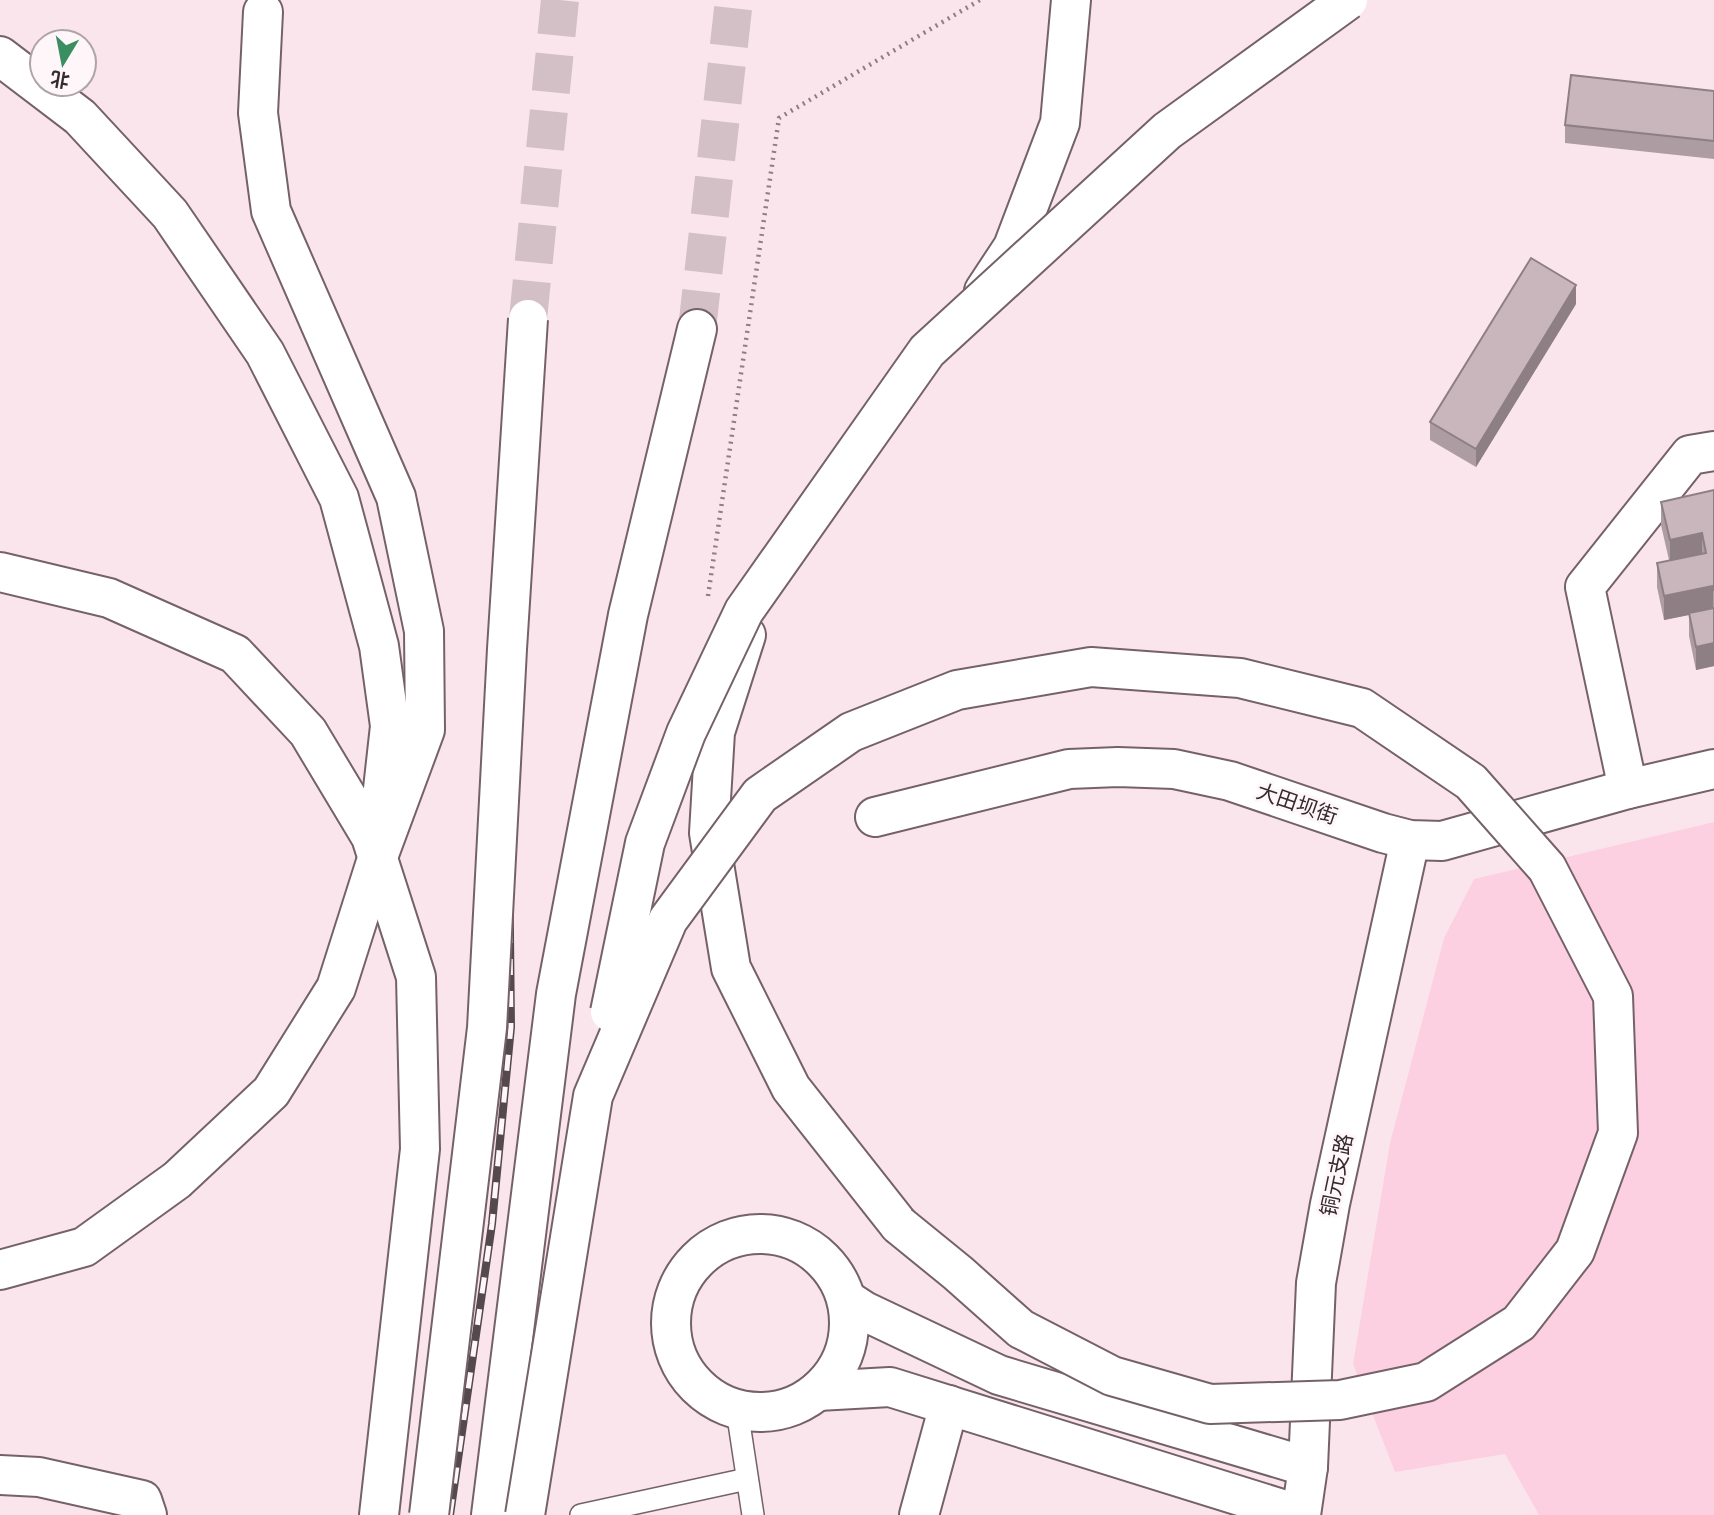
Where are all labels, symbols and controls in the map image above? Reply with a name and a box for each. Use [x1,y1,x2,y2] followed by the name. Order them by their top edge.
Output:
[28,28,98,98] north arrow
[49,66,71,92] text: 北
[1253,778,1341,829] street label: 大田坝街
[1316,1131,1357,1219] street label: 铜元支路

